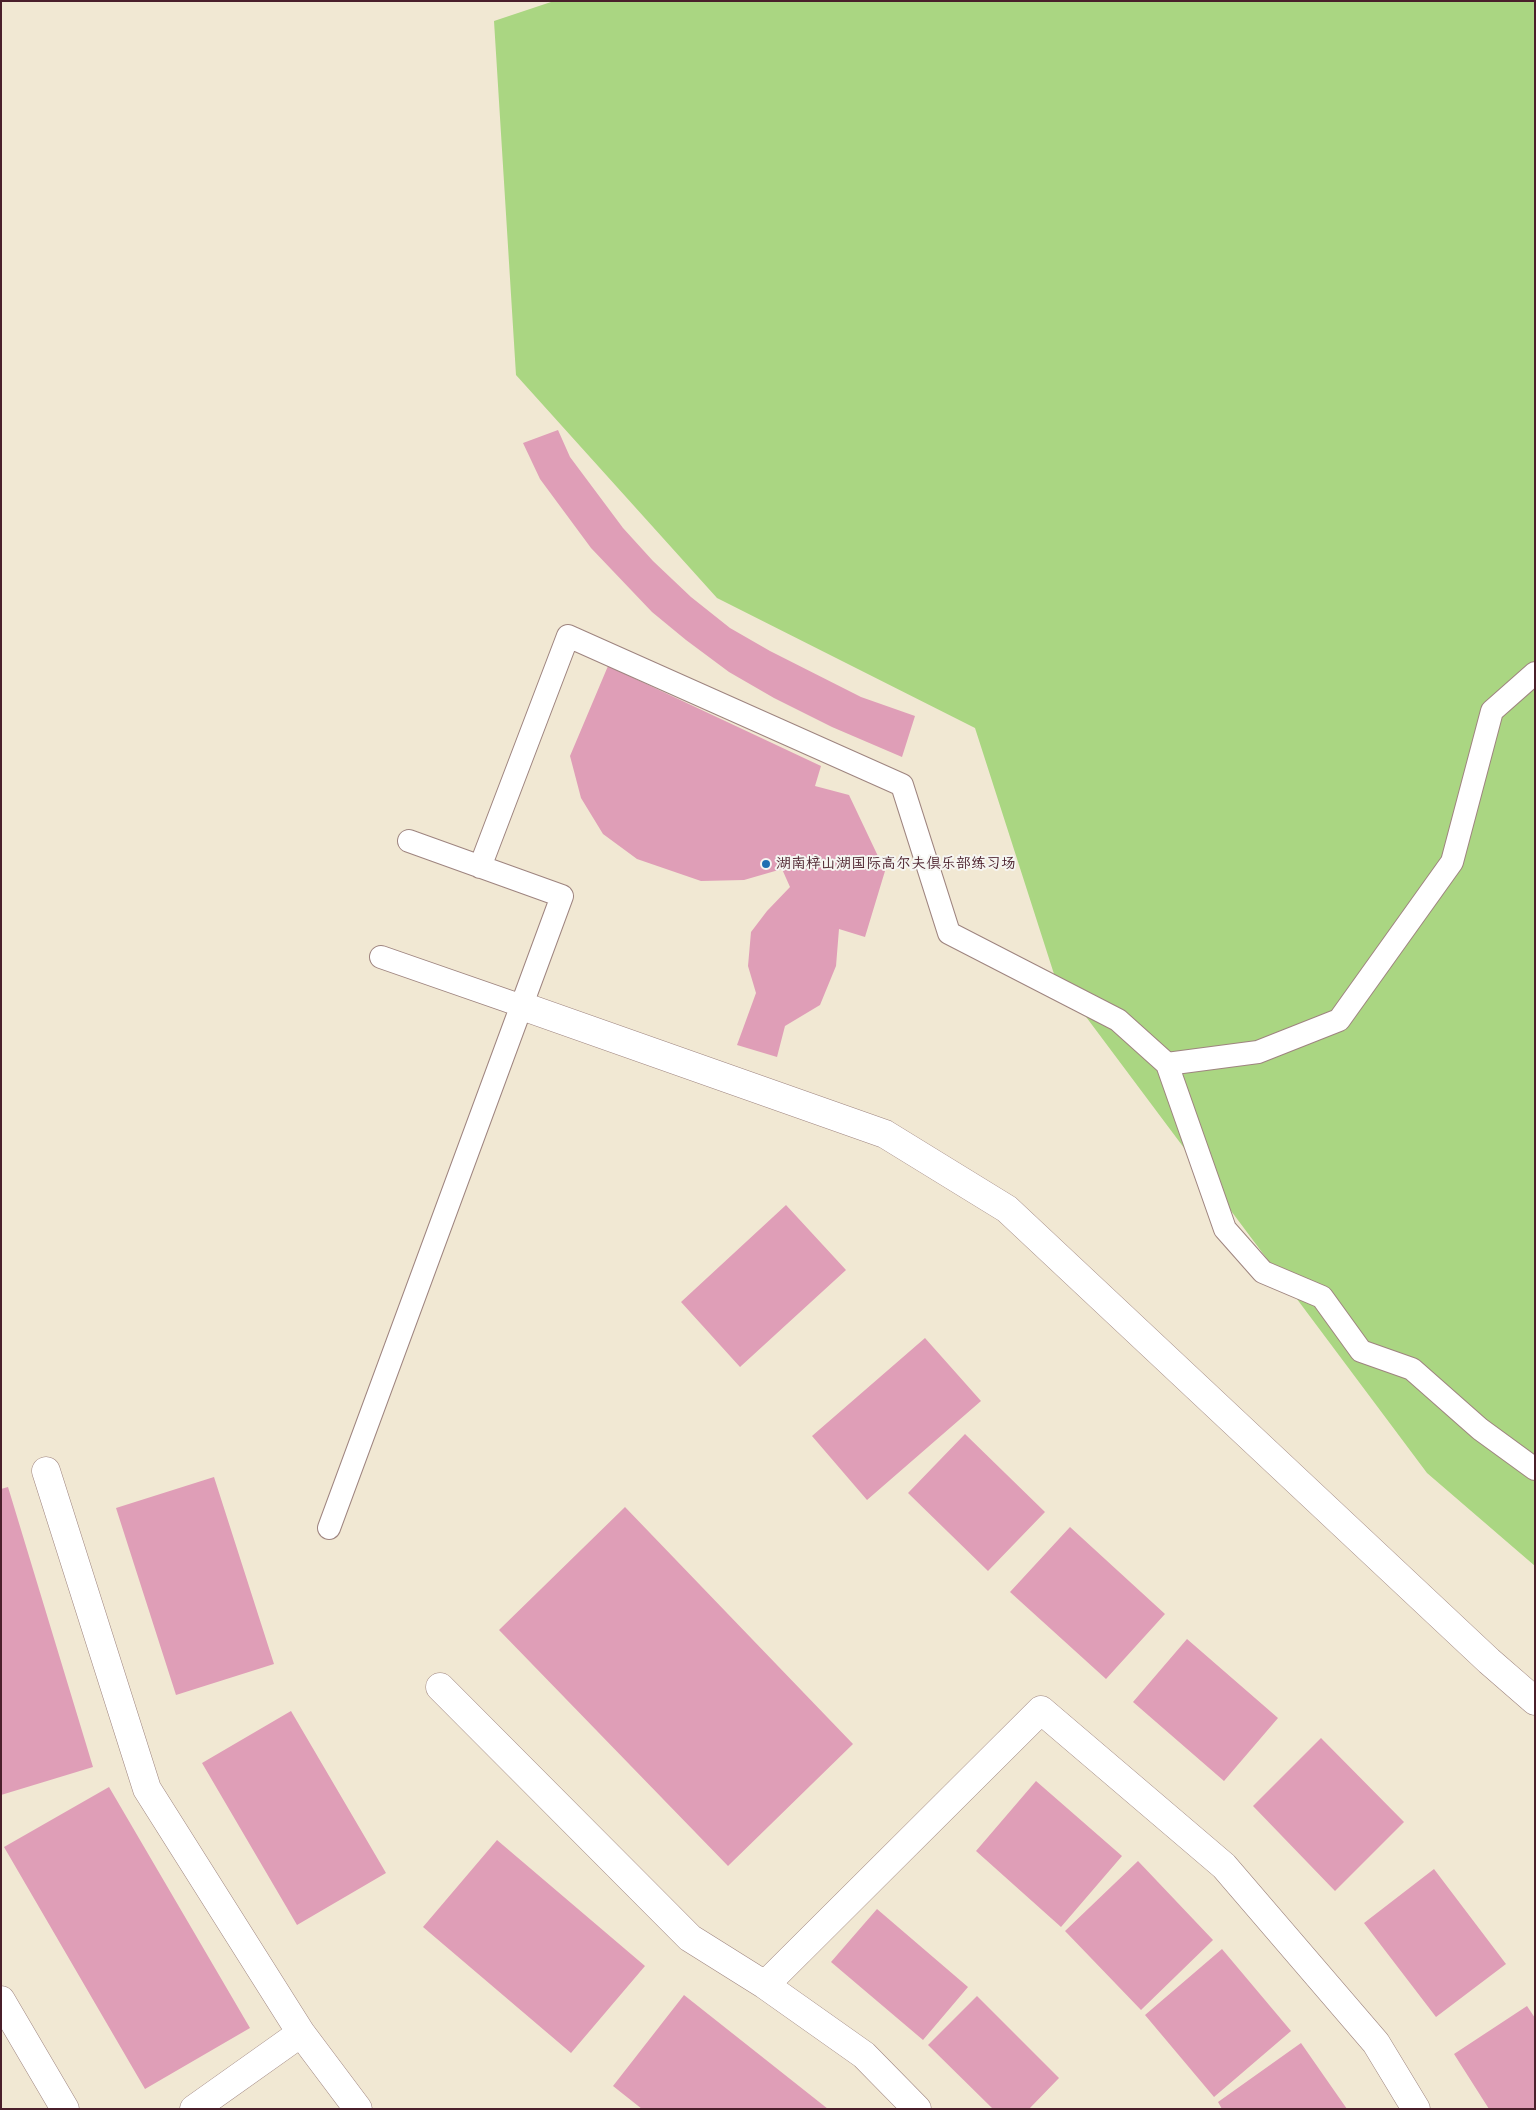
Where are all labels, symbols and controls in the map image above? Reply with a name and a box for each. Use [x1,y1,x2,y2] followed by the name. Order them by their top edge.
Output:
[776,855,1016,873] place label: 湖南梓山湖国际高尔夫俱乐部练习场
[760,858,772,870] marker: 湖南梓山湖国际高尔夫俱乐部练习场

